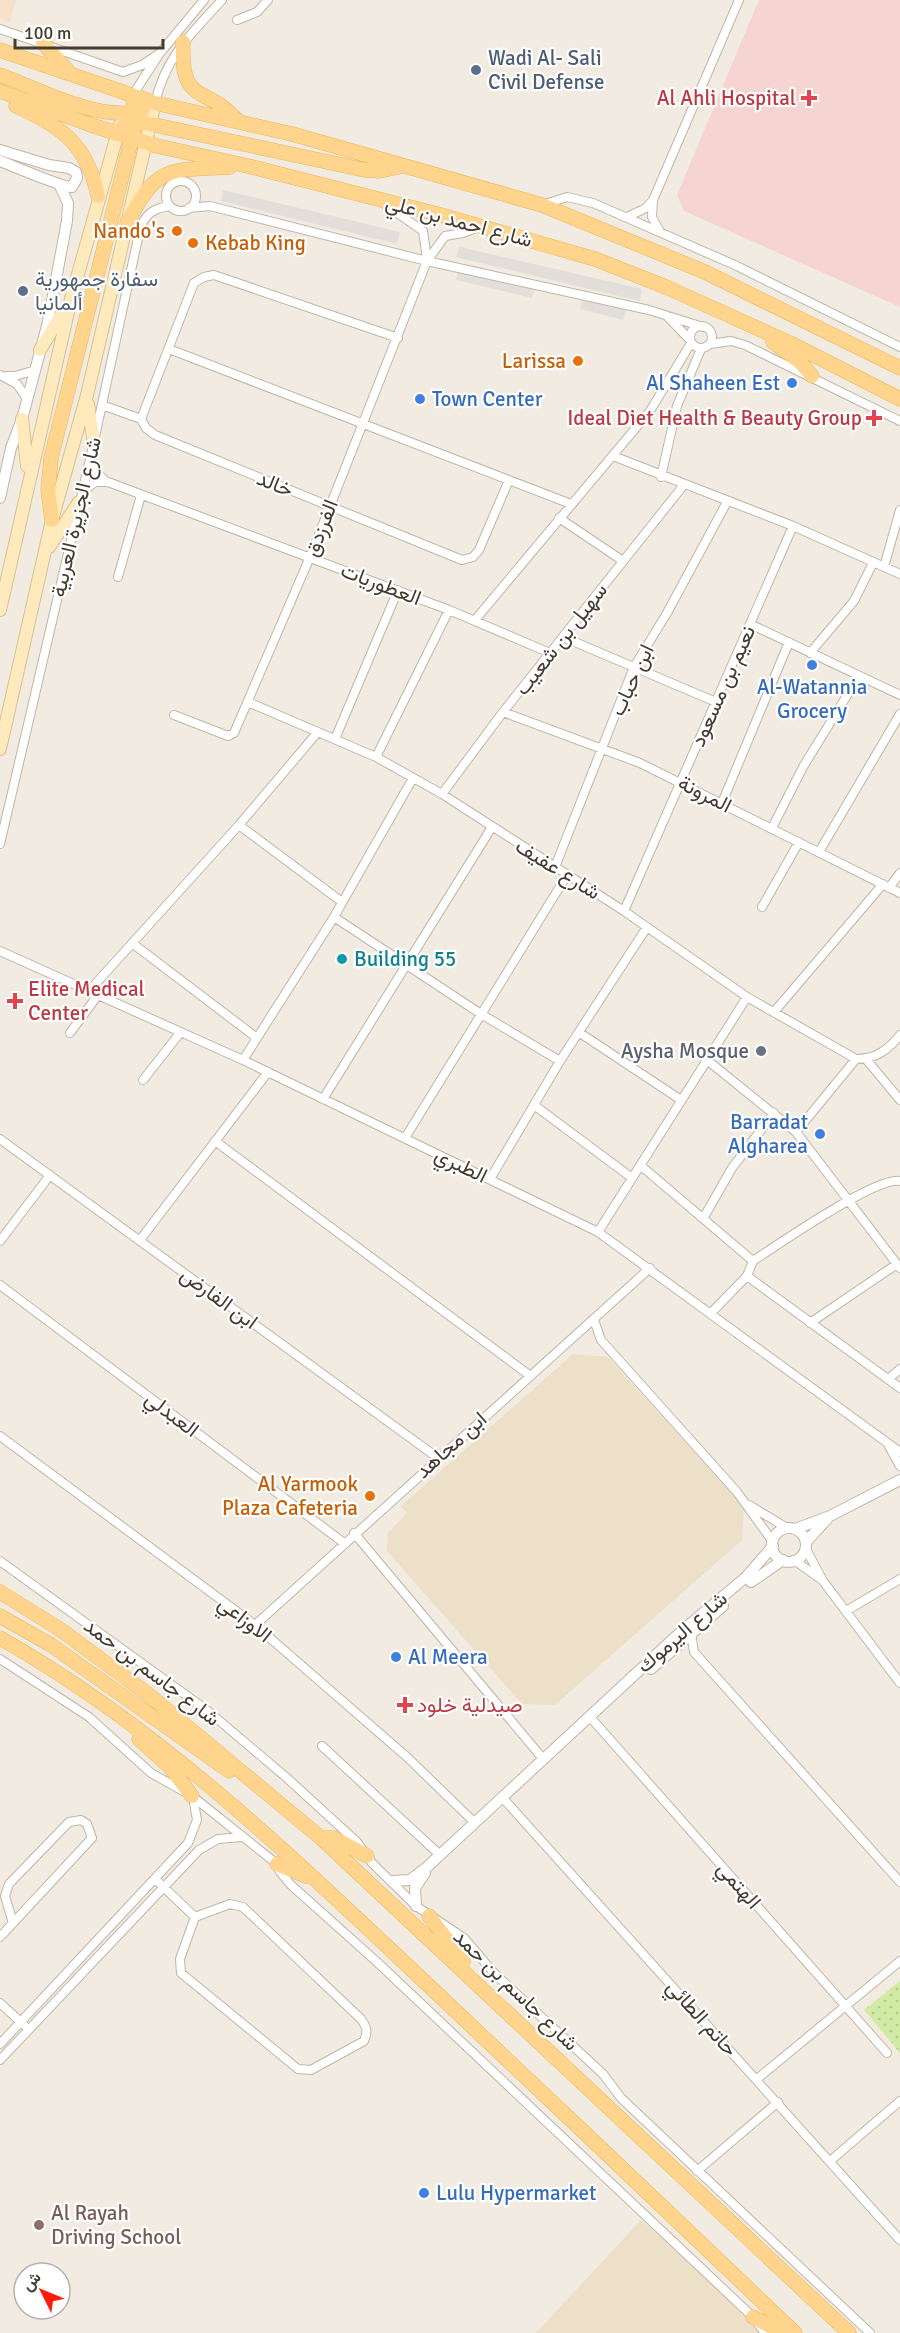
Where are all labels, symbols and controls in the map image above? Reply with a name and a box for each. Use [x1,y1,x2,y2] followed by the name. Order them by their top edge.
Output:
[15,12,164,50] scale bar
[24,22,71,44] text: 100 m
[488,45,605,95] place label: Wadi Al- Sali Civil Defense
[469,63,483,77] marker: Wadi Al- Sali Civil Defense
[657,85,796,111] place label: Al Ahli Hospital
[800,89,818,107] marker: Al Ahli Hospital
[382,189,535,257] street label: شارع احمد بن علي
[93,218,165,244] place label: Nando's
[170,224,184,238] marker: Nando's
[205,230,306,256] place label: Kebab King
[186,236,200,250] marker: Kebab King
[35,266,158,316] place label: سفارة جمهورية ألمانيا
[16,284,30,298] marker: سفارة جمهورية ألمانيا
[502,348,566,374] place label: Larissa
[571,354,585,368] marker: Larissa
[646,370,780,396] place label: Al Shaheen Est
[785,376,799,390] marker: Al Shaheen Est
[432,386,543,412] place label: Town Center
[413,392,427,406] marker: Town Center
[567,405,862,431] place label: Ideal Diet Health & Beauty Group
[867,411,881,425] marker: Ideal Diet Health & Beauty Group
[45,434,108,600] street label: شارع الجزيرة العربية
[253,465,297,503] street label: خالد
[298,496,344,560] street label: الفرزدق
[337,557,425,611] street label: العطوريات
[509,578,613,700] street label: سهيل بن شعيب
[685,621,762,751] street label: نعيم بن مسعود
[604,640,660,720] street label: ابن حباب
[805,658,819,672] marker: Al-Watannia Grocery
[757,674,867,724] place label: Al-Watannia Grocery
[674,769,736,819] street label: المرونة
[510,833,605,906] street label: شارع عفيف
[354,946,456,972] place label: Building 55
[335,952,349,966] marker: Building 55
[28,976,145,1026] place label: Elite Medical Center
[6,992,24,1010] marker: Elite Medical Center
[621,1038,749,1064] place label: Aysha Mosque
[754,1044,768,1058] marker: Aysha Mosque
[728,1109,808,1159] place label: Barradat Algharea
[813,1127,827,1141] marker: Barradat Algharea
[429,1141,492,1192] street label: الطبري
[175,1261,263,1335] street label: ابن الفارض
[137,1385,204,1446] street label: العبدلي
[410,1406,492,1484] street label: ابن مجاهد
[222,1471,358,1521] place label: Al Yarmook Plaza Cafeteria
[363,1489,377,1503] marker: Al Yarmook Plaza Cafeteria
[631,1586,733,1679] street label: شارع اليرموك
[210,1590,277,1651] street label: الاوزاعي
[78,1612,225,1733] street label: شارع جاسم بن حمد
[408,1644,488,1670] place label: Al Meera
[389,1650,403,1664] marker: Al Meera
[417,1692,523,1718] place label: صيدلية خلود
[398,1698,412,1712] marker: صيدلية خلود
[708,1856,767,1917] street label: الهتمي
[447,1924,584,2057] street label: شارع جاسم بن حمد
[658,1974,743,2065] street label: حاتم الطائي
[436,2180,596,2206] place label: Lulu Hypermarket
[417,2186,431,2200] marker: Lulu Hypermarket
[51,2200,181,2250] place label: Al Rayah Driving School
[32,2218,46,2232] marker: Al Rayah Driving School
[12,2261,72,2321] north arrow
[18,2268,46,2295] text: ش

